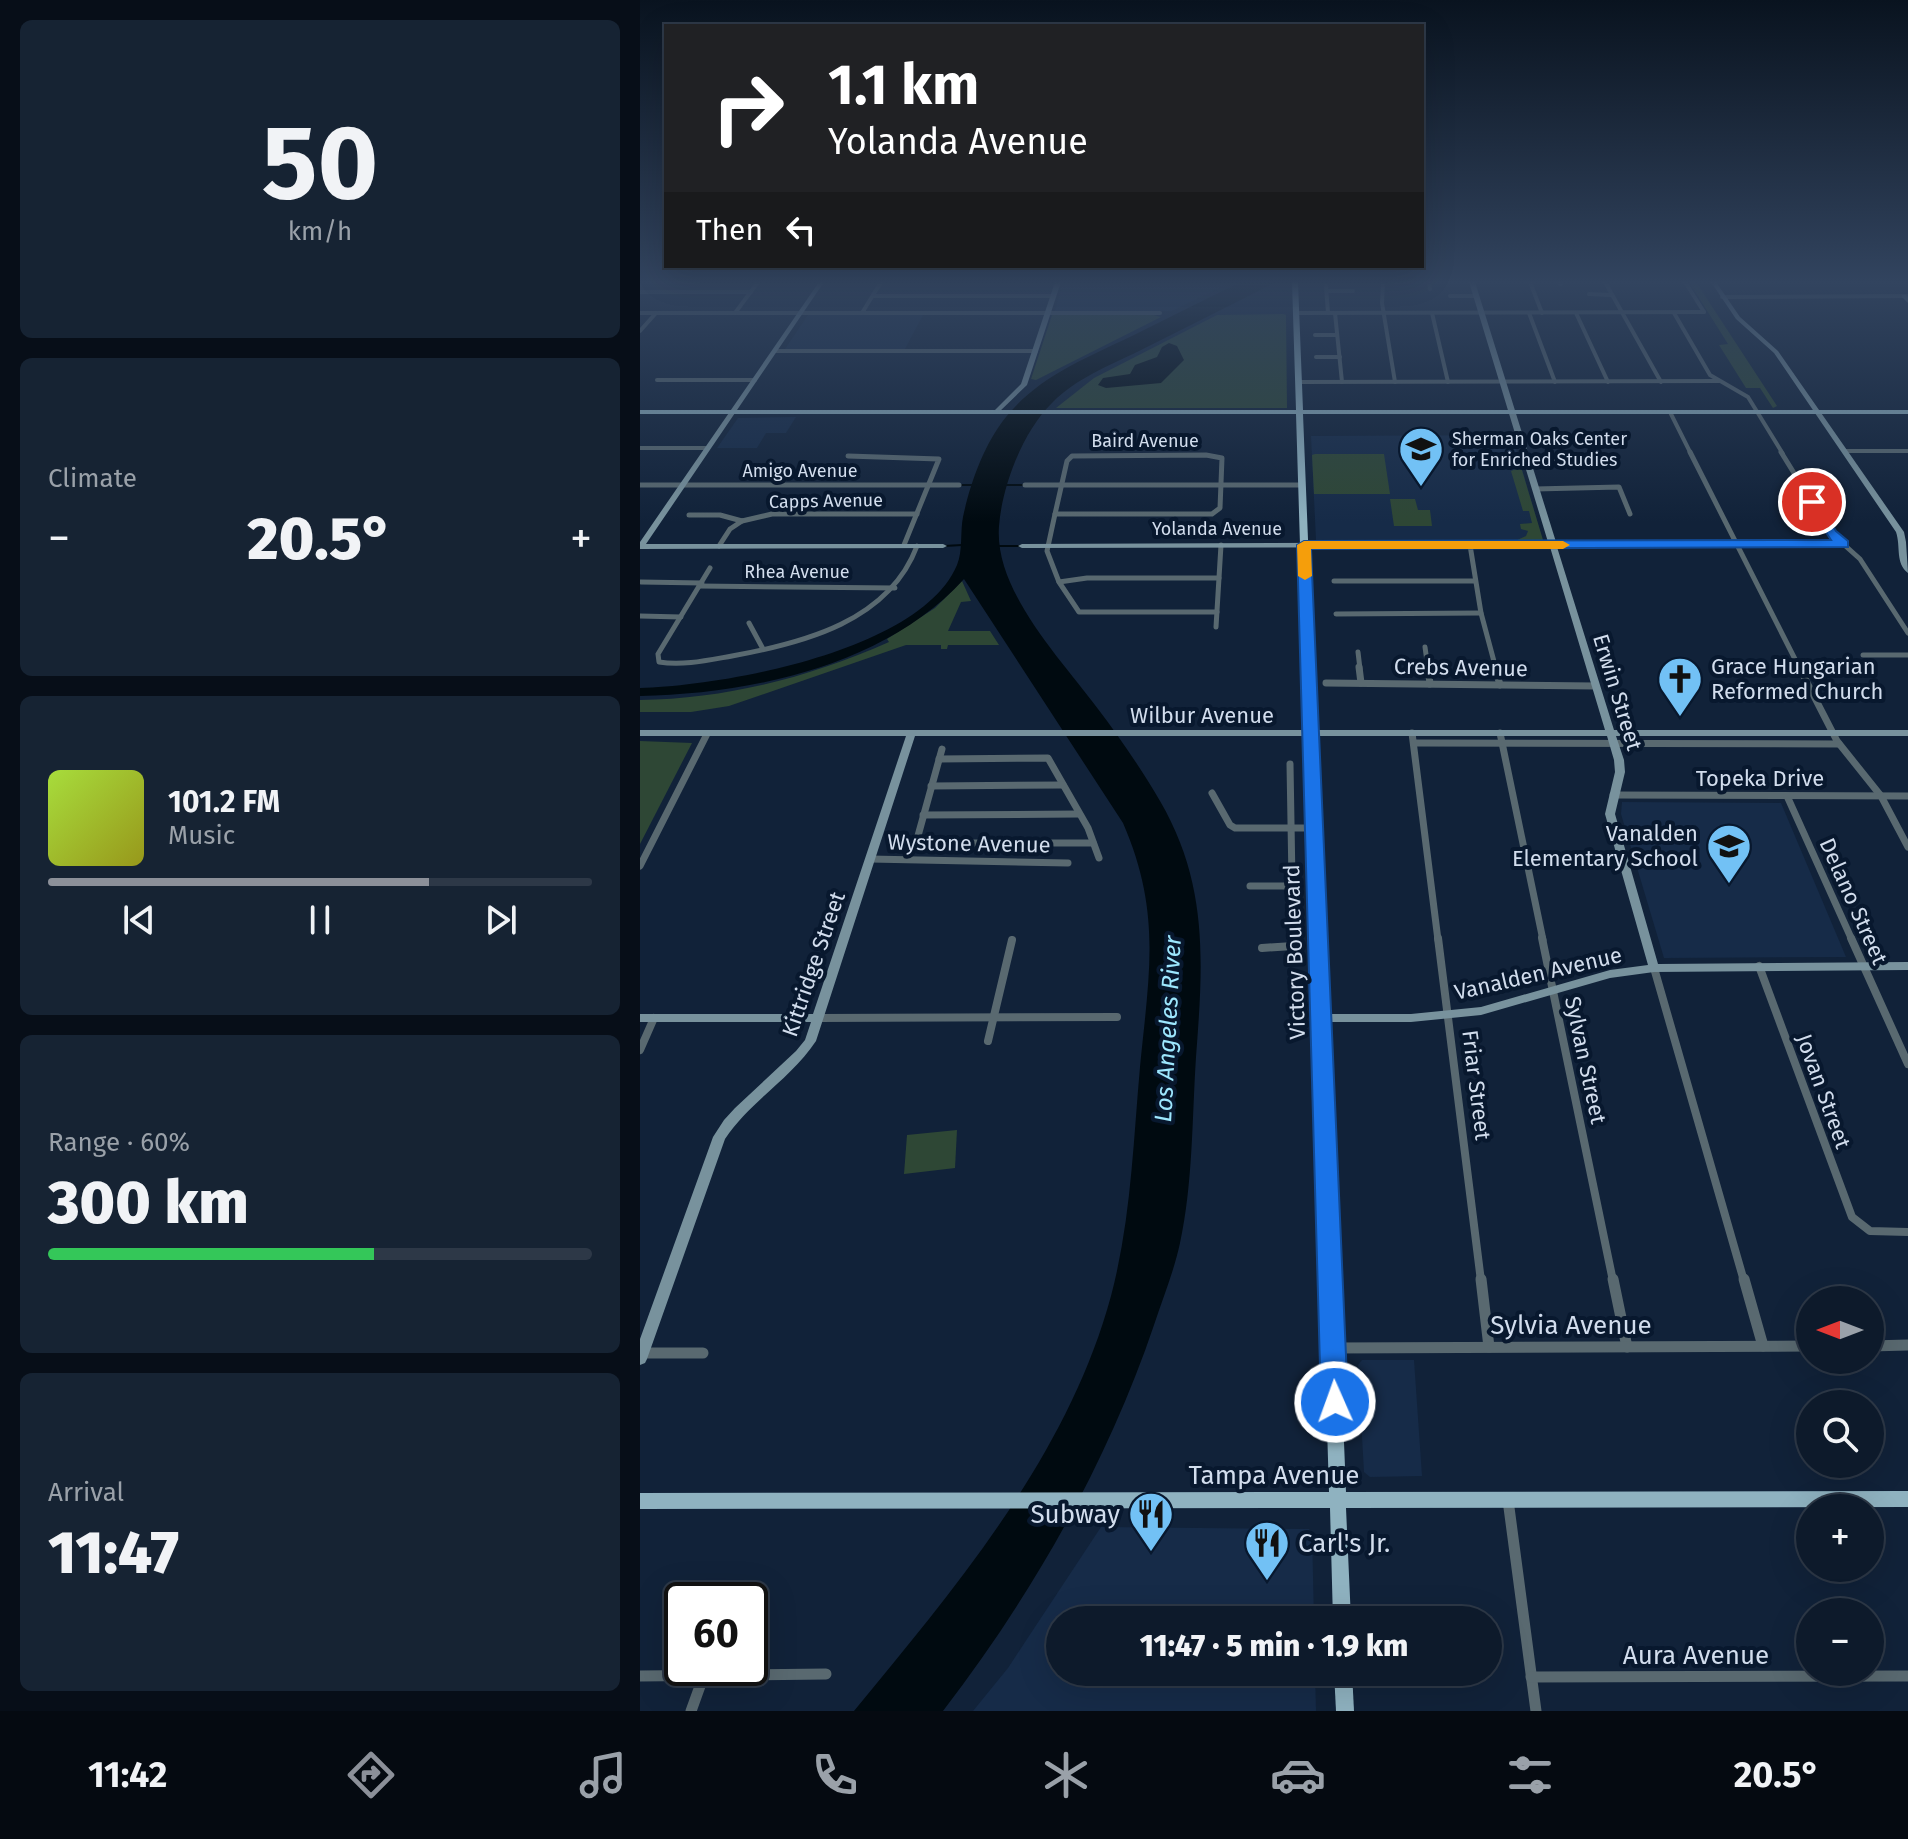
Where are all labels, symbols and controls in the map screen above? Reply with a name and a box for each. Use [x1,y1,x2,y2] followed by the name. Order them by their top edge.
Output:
[828,52,979,119] text: 1.1 km
[696,56,800,160] icon: right
[262,101,378,226] text: 50
[828,120,1088,164] text: Yolanda Avenue
[779,208,823,252] icon: left
[696,212,763,248] text: Then
[288,216,352,247] text: km/h
[1397,425,1445,488] school or university icon: Sherman Oaks Center for Enriched Studies
[1452,428,1627,471] place label: Sherman Oaks Center for Enriched Studies
[1091,430,1199,452] street label: Baird Avenue
[743,460,857,482] street label: Amigo Avenue
[48,463,137,494] text: Climate
[1778,468,1846,536] pin
[1790,480,1834,524] icon: arrive
[769,489,883,513] street label: Capps Avenue
[247,503,393,575] text: 20.5°
[48,512,70,565] text: −
[570,512,592,565] text: +
[1152,518,1282,540] street label: Yolanda Avenue
[744,561,850,583] street label: Rhea Avenue
[1587,631,1648,754] street label: Erwin Street
[1394,653,1528,682] street label: Crebs Avenue
[1711,653,1883,705] place label: Grace Hungarian Reformed Church
[1656,655,1704,718] church icon: Grace Hungarian Reformed Church
[1130,702,1274,729] street label: Wilbur Avenue
[1696,765,1824,792] street label: Topeka Drive
[168,784,280,820] text: 101.2 FM
[168,820,235,851] text: Music
[1512,820,1698,872] place label: Vanalden Elementary School
[1705,822,1753,885] school or university icon: Vanalden Elementary School
[887,829,1051,858] street label: Wystone Avenue
[1814,834,1894,969] street label: Delano Street
[1278,864,1311,1040] street label: Victory Boulevard
[776,888,851,1040] street label: Kittridge Street
[117,898,161,942] icon: previous
[298,898,342,942] icon: pause
[479,898,523,942] icon: next
[1149,934,1187,1123] water label: Los Angeles River
[1452,941,1625,1006] street label: Vanalden Avenue
[1559,994,1612,1126] street label: Sylvan Street
[1456,1028,1497,1142] street label: Friar Street
[1790,1030,1857,1152] street label: Jovan Street
[48,1127,190,1158] text: Range · 60%
[48,1167,249,1239] text: 300 km
[1796,1286,1884,1374] north arrow
[1796,1286,1884,1686] map controls
[1490,1310,1652,1341] street label: Sylvia Avenue
[1293,1360,1377,1444] position arrow
[1796,1390,1884,1478] button: search
[1188,1460,1360,1491] street label: Tampa Avenue
[48,1477,124,1508] text: Arrival
[1127,1490,1175,1553] restaurant icon: Subway
[1796,1494,1884,1582] button: +
[1030,1499,1120,1530] place label: Subway
[48,1517,179,1589] text: 11:47
[1243,1519,1291,1582] restaurant icon: Carl's Jr.
[1298,1528,1390,1559] place label: Carl's Jr.
[664,1582,768,1686] speed limit sign: 60
[1796,1598,1884,1686] button: −
[1140,1628,1408,1664] text: 11:47 · 5 min · 1.9 km
[1623,1640,1769,1671] street label: Aura Avenue
[343,1747,399,1803] icon: directions
[575,1747,631,1803] icon: music
[807,1747,863,1803] icon: phone
[1038,1747,1094,1803] icon: climate
[1270,1747,1326,1803] icon: car
[1502,1747,1558,1803] icon: filters
[88,1753,167,1797] text: 11:42
[1734,1753,1820,1797] text: 20.5°

